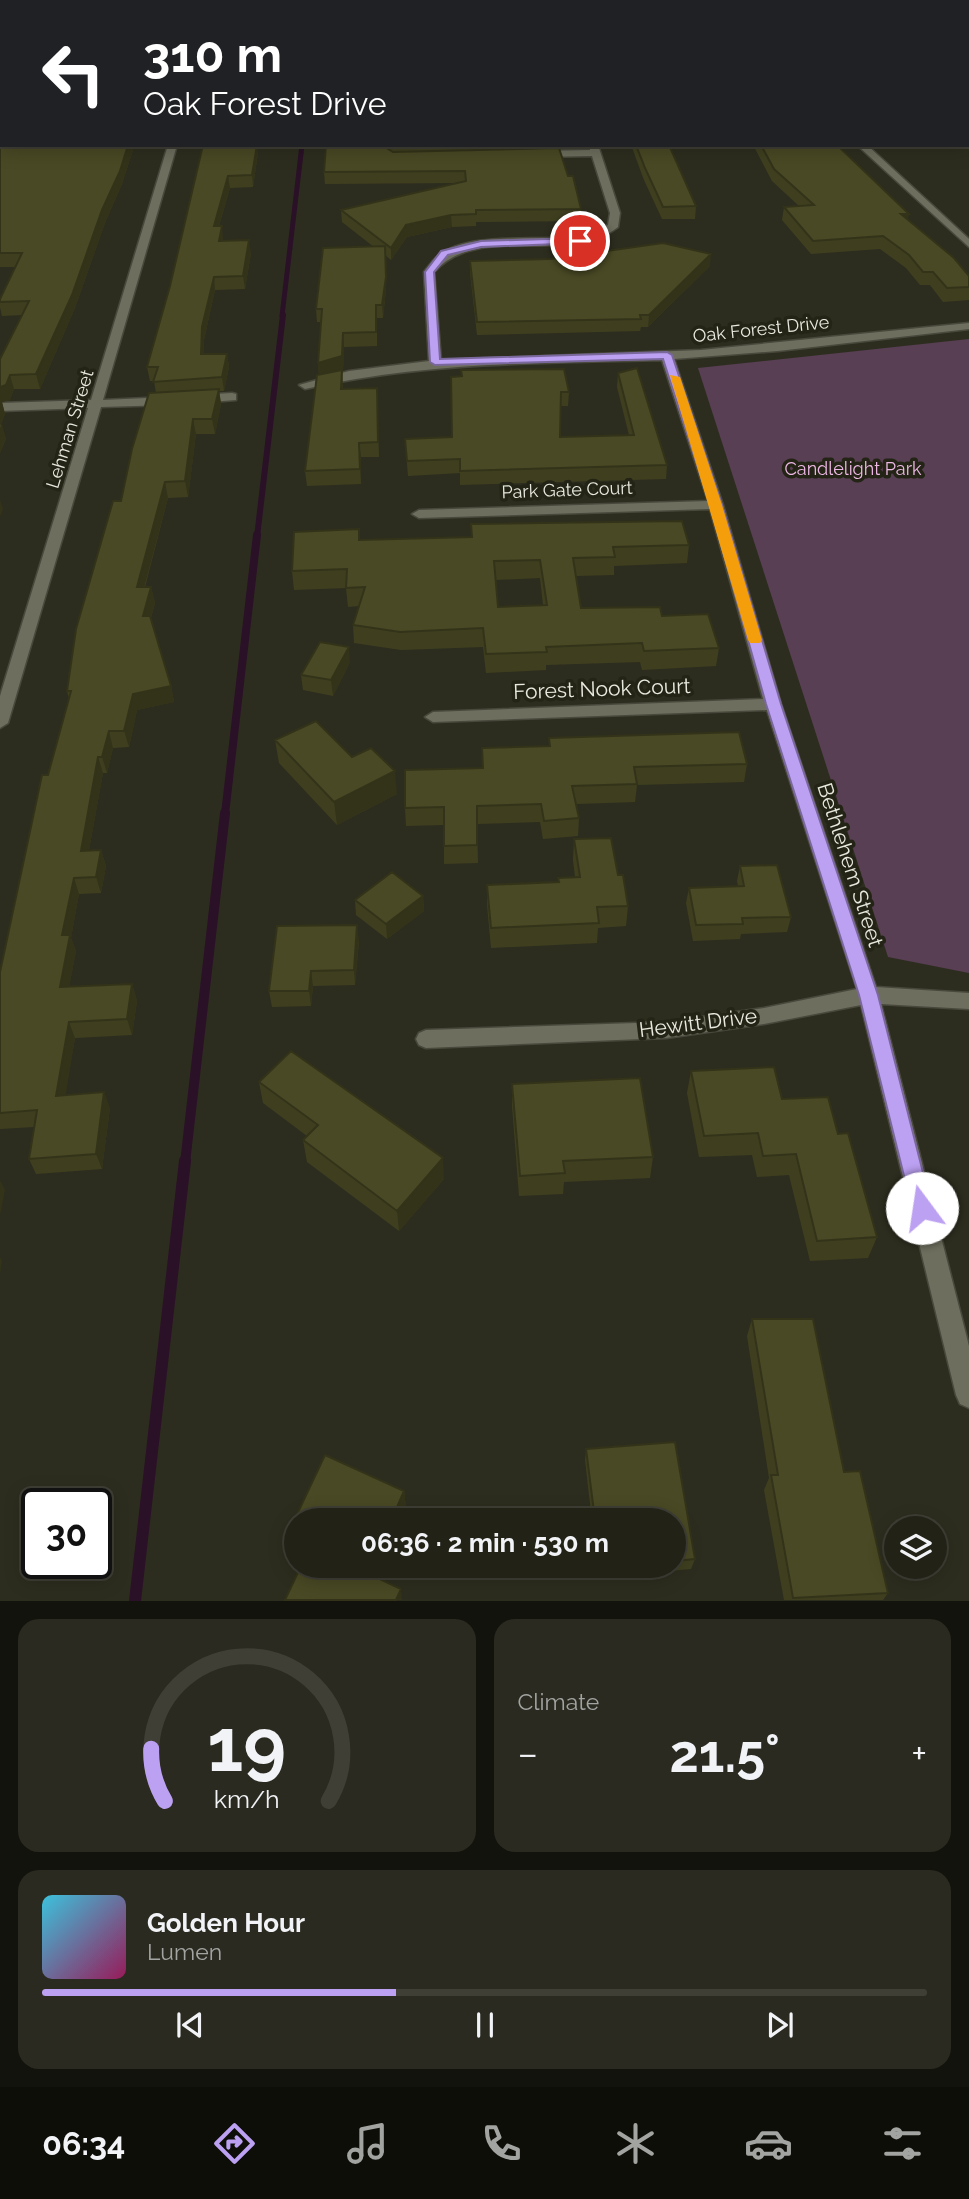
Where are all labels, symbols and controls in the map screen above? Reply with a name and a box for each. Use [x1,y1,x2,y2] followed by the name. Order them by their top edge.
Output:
[143,26,282,83] text: 310 m
[28,28,119,119] icon: left
[143,85,387,122] text: Oak Forest Drive
[550,211,610,271] pin
[561,222,599,260] icon: arrive
[692,311,831,346] street label: Oak Forest Drive
[42,367,98,491] street label: Lehman Street
[784,458,922,479] park label: Candlelight Park
[501,477,633,502] street label: Park Gate Court
[513,673,691,704] street label: Forest Nook Court
[812,780,889,950] street label: Bethlehem Street
[638,1003,758,1042] street label: Hewitt Drive
[885,1171,959,1245] position arrow
[21,1488,112,1579] speed limit sign: 30
[884,1516,947,1579] map controls
[884,1516,947,1579] button: layers
[361,1528,609,1558] text: 06:36 · 2 min · 530 m
[518,1688,599,1715] text: Climate
[207,1704,286,1789] text: 19
[669,1723,780,1784] text: 21.5°
[518,1731,538,1776] text: −
[911,1731,927,1776] text: +
[214,1784,280,1814] text: km/h
[147,1908,305,1938] text: Golden Hour
[147,1938,222,1965] text: Lumen
[171,2006,209,2044] icon: previous
[466,2006,504,2044] icon: pause
[761,2006,799,2044] icon: next
[210,2119,259,2168] icon: directions
[343,2119,392,2168] icon: music
[477,2119,526,2168] icon: phone
[611,2119,660,2168] icon: climate
[744,2119,793,2168] icon: car
[878,2119,927,2168] icon: filters
[42,2125,125,2162] text: 06:34

